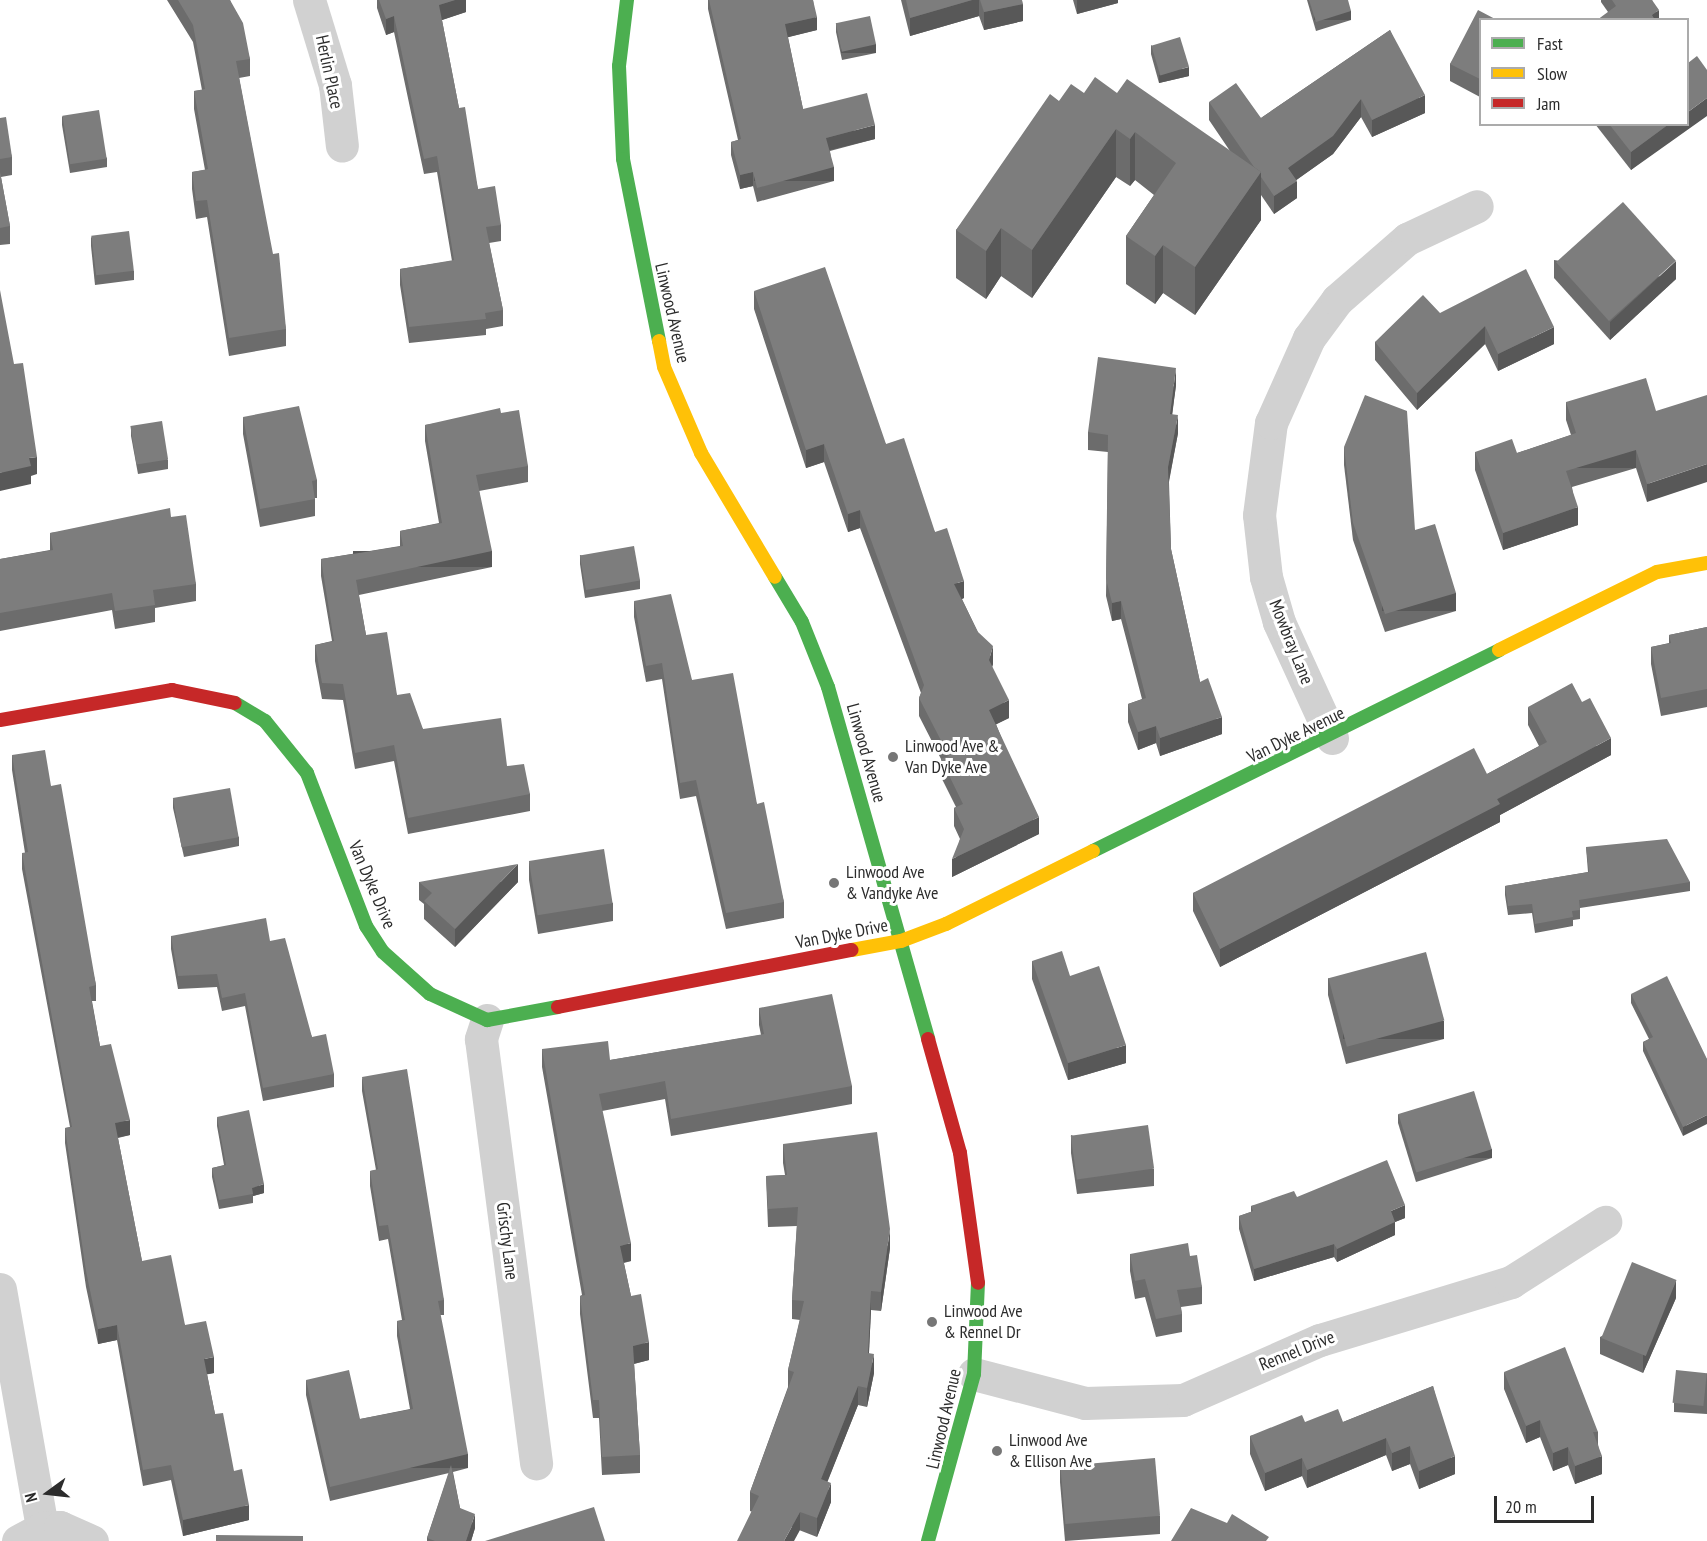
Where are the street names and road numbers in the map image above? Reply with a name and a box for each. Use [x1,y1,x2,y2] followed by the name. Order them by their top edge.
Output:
[311,33,347,111] street label: Herlin Place
[650,261,694,365] street label: Linwood Avenue
[1264,596,1318,688] street label: Mowbray Lane
[842,701,890,805] street label: Linwood Avenue
[1244,702,1348,768] street label: Van Dyke Avenue
[344,838,400,932] street label: Van Dyke Drive
[794,914,890,954] street label: Van Dyke Drive
[492,1201,522,1281] street label: Grischy Lane
[1256,1326,1338,1376] street label: Rennel Drive
[922,1367,966,1471] street label: Linwood Avenue

